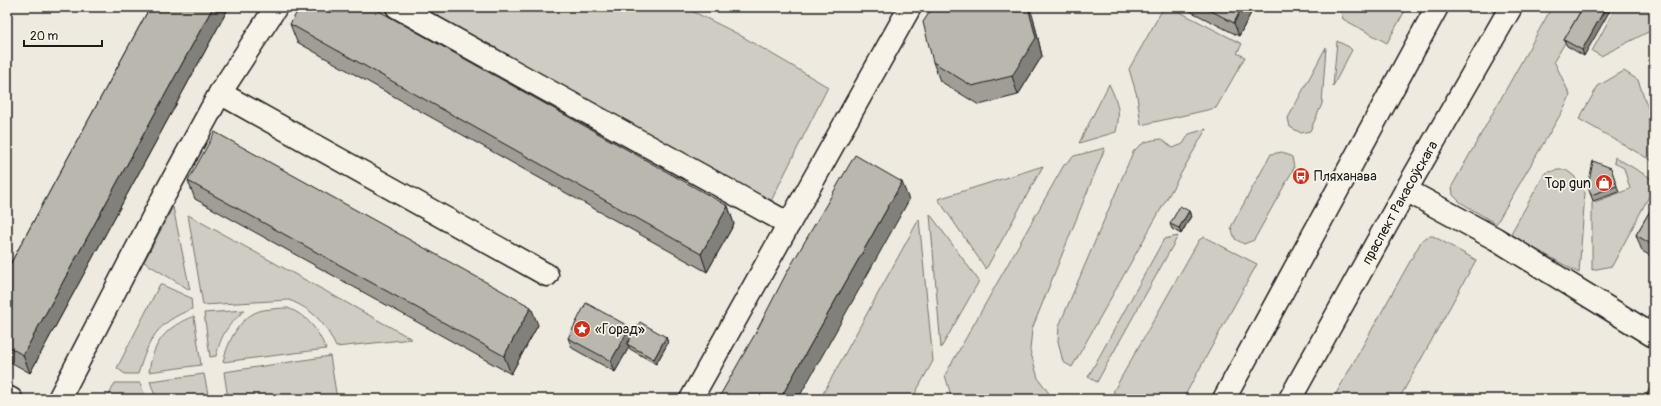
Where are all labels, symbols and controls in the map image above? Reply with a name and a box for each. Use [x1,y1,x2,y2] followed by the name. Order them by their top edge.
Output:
[24,22,102,48] scale bar
[30,29,59,44] text: 20 m
[1359,138,1441,267] street label: праспект Ракасоўскага
[1291,166,1311,186] bus stop icon: Пляханава
[1314,168,1377,185] place label: Пляханава
[1594,173,1614,193] shop icon: Top gun
[1545,175,1591,192] place label: Top gun
[572,319,592,339] place icon: «Горад»
[595,321,645,338] place label: «Горад»

